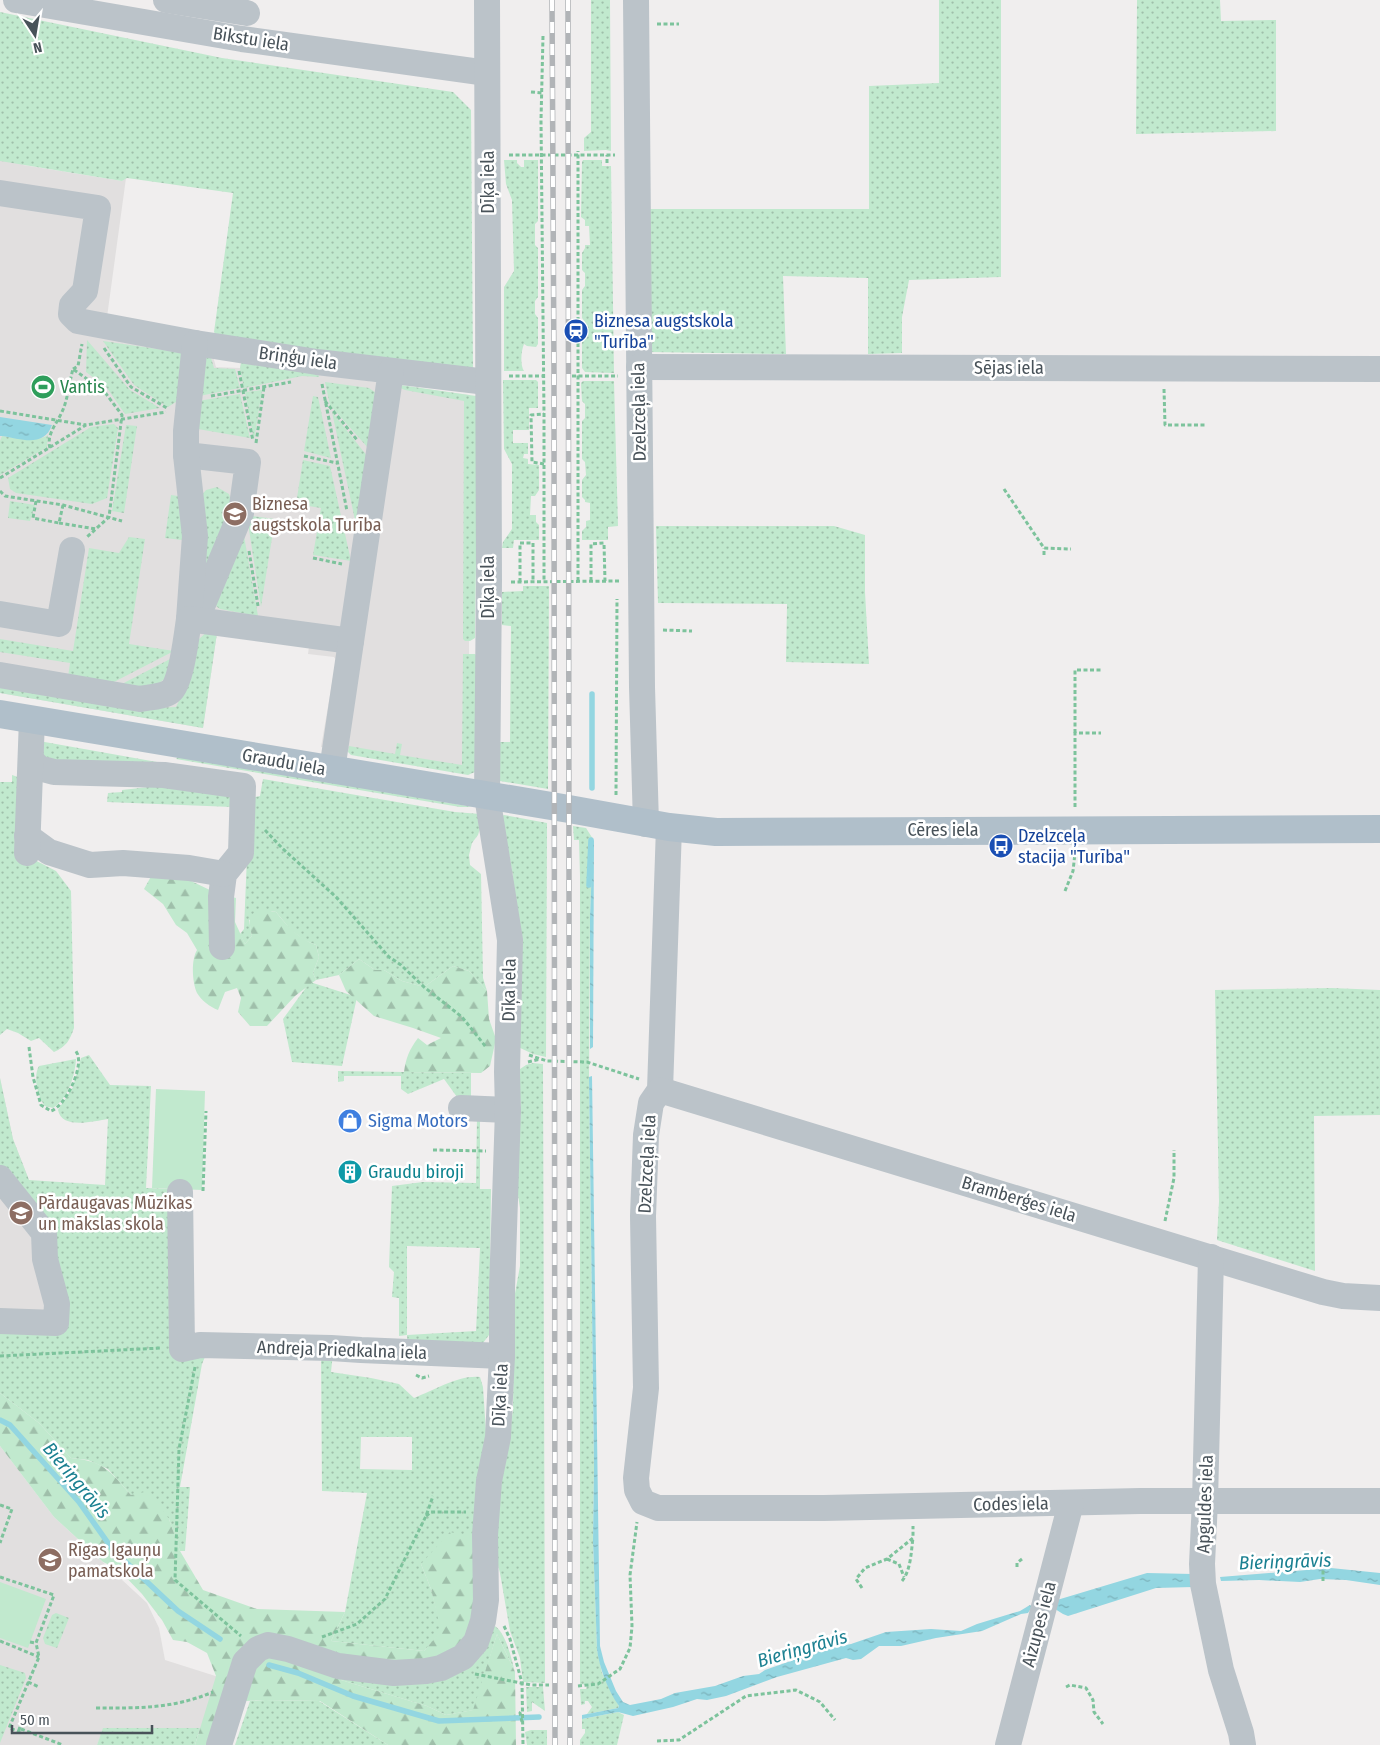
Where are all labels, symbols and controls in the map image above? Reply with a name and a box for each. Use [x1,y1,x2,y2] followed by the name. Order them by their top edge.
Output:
[10,10,60,60] north arrow
[211,22,291,56] street label: Bikstu iela
[32,38,43,56] text: N
[477,150,499,214] street label: Dīķa iela
[594,310,734,353] place label: Biznesa augstskola "Turība"
[563,318,589,344] station icon: Biznesa augstskola "Turība"
[257,342,339,374] street label: Briņģu iela
[974,357,1044,379] street label: Sējas iela
[627,362,651,462] street label: Dzelzceļa iela
[30,374,56,400] sports icon: Vantis
[60,376,105,398] place label: Vantis
[252,493,382,536] place label: Biznesa augstskola Turība
[222,501,248,527] school or university icon: Biznesa augstskola Turība
[477,555,499,619] street label: Dīķa iela
[240,744,328,780] street label: Graudu iela
[907,819,979,841] street label: Cēres iela
[1018,825,1130,868] place label: Dzelzceļa stacija "Turība"
[988,833,1014,859] bus stop icon: Dzelzceļa stacija "Turība"
[497,958,521,1022] street label: Dīķa iela
[337,1108,363,1134] shop icon: Sigma Motors
[368,1110,468,1132] place label: Sigma Motors
[633,1114,661,1214] street label: Dzelzceļa iela
[337,1159,363,1185] building icon: Graudu biroji
[368,1161,464,1183] place label: Graudu biroji
[959,1171,1079,1227] street label: Bramberģes iela
[38,1192,193,1235] place label: Pārdaugavas Mūzikas un mākslas skola
[8,1200,34,1226] school or university icon: Pārdaugavas Mūzikas un mākslas skola
[257,1336,428,1364] street label: Andreja Priedkalna iela
[487,1363,513,1427] street label: Dīķa iela
[37,1437,115,1524] water label: Bieriņgrāvis
[1192,1454,1218,1554] street label: Apguldes iela
[973,1492,1049,1516] street label: Codes iela
[68,1539,161,1582] place label: Rīgas Igauņu pamatskola
[37,1547,63,1573] school or university icon: Rīgas Igauņu pamatskola
[1238,1548,1332,1576] water label: Bieriņgrāvis
[1017,1579,1061,1669] street label: Aizupes iela
[755,1625,850,1673] water label: Bieriņgrāvis
[12,1702,152,1734] scale bar
[20,1711,50,1729] text: 50 m

